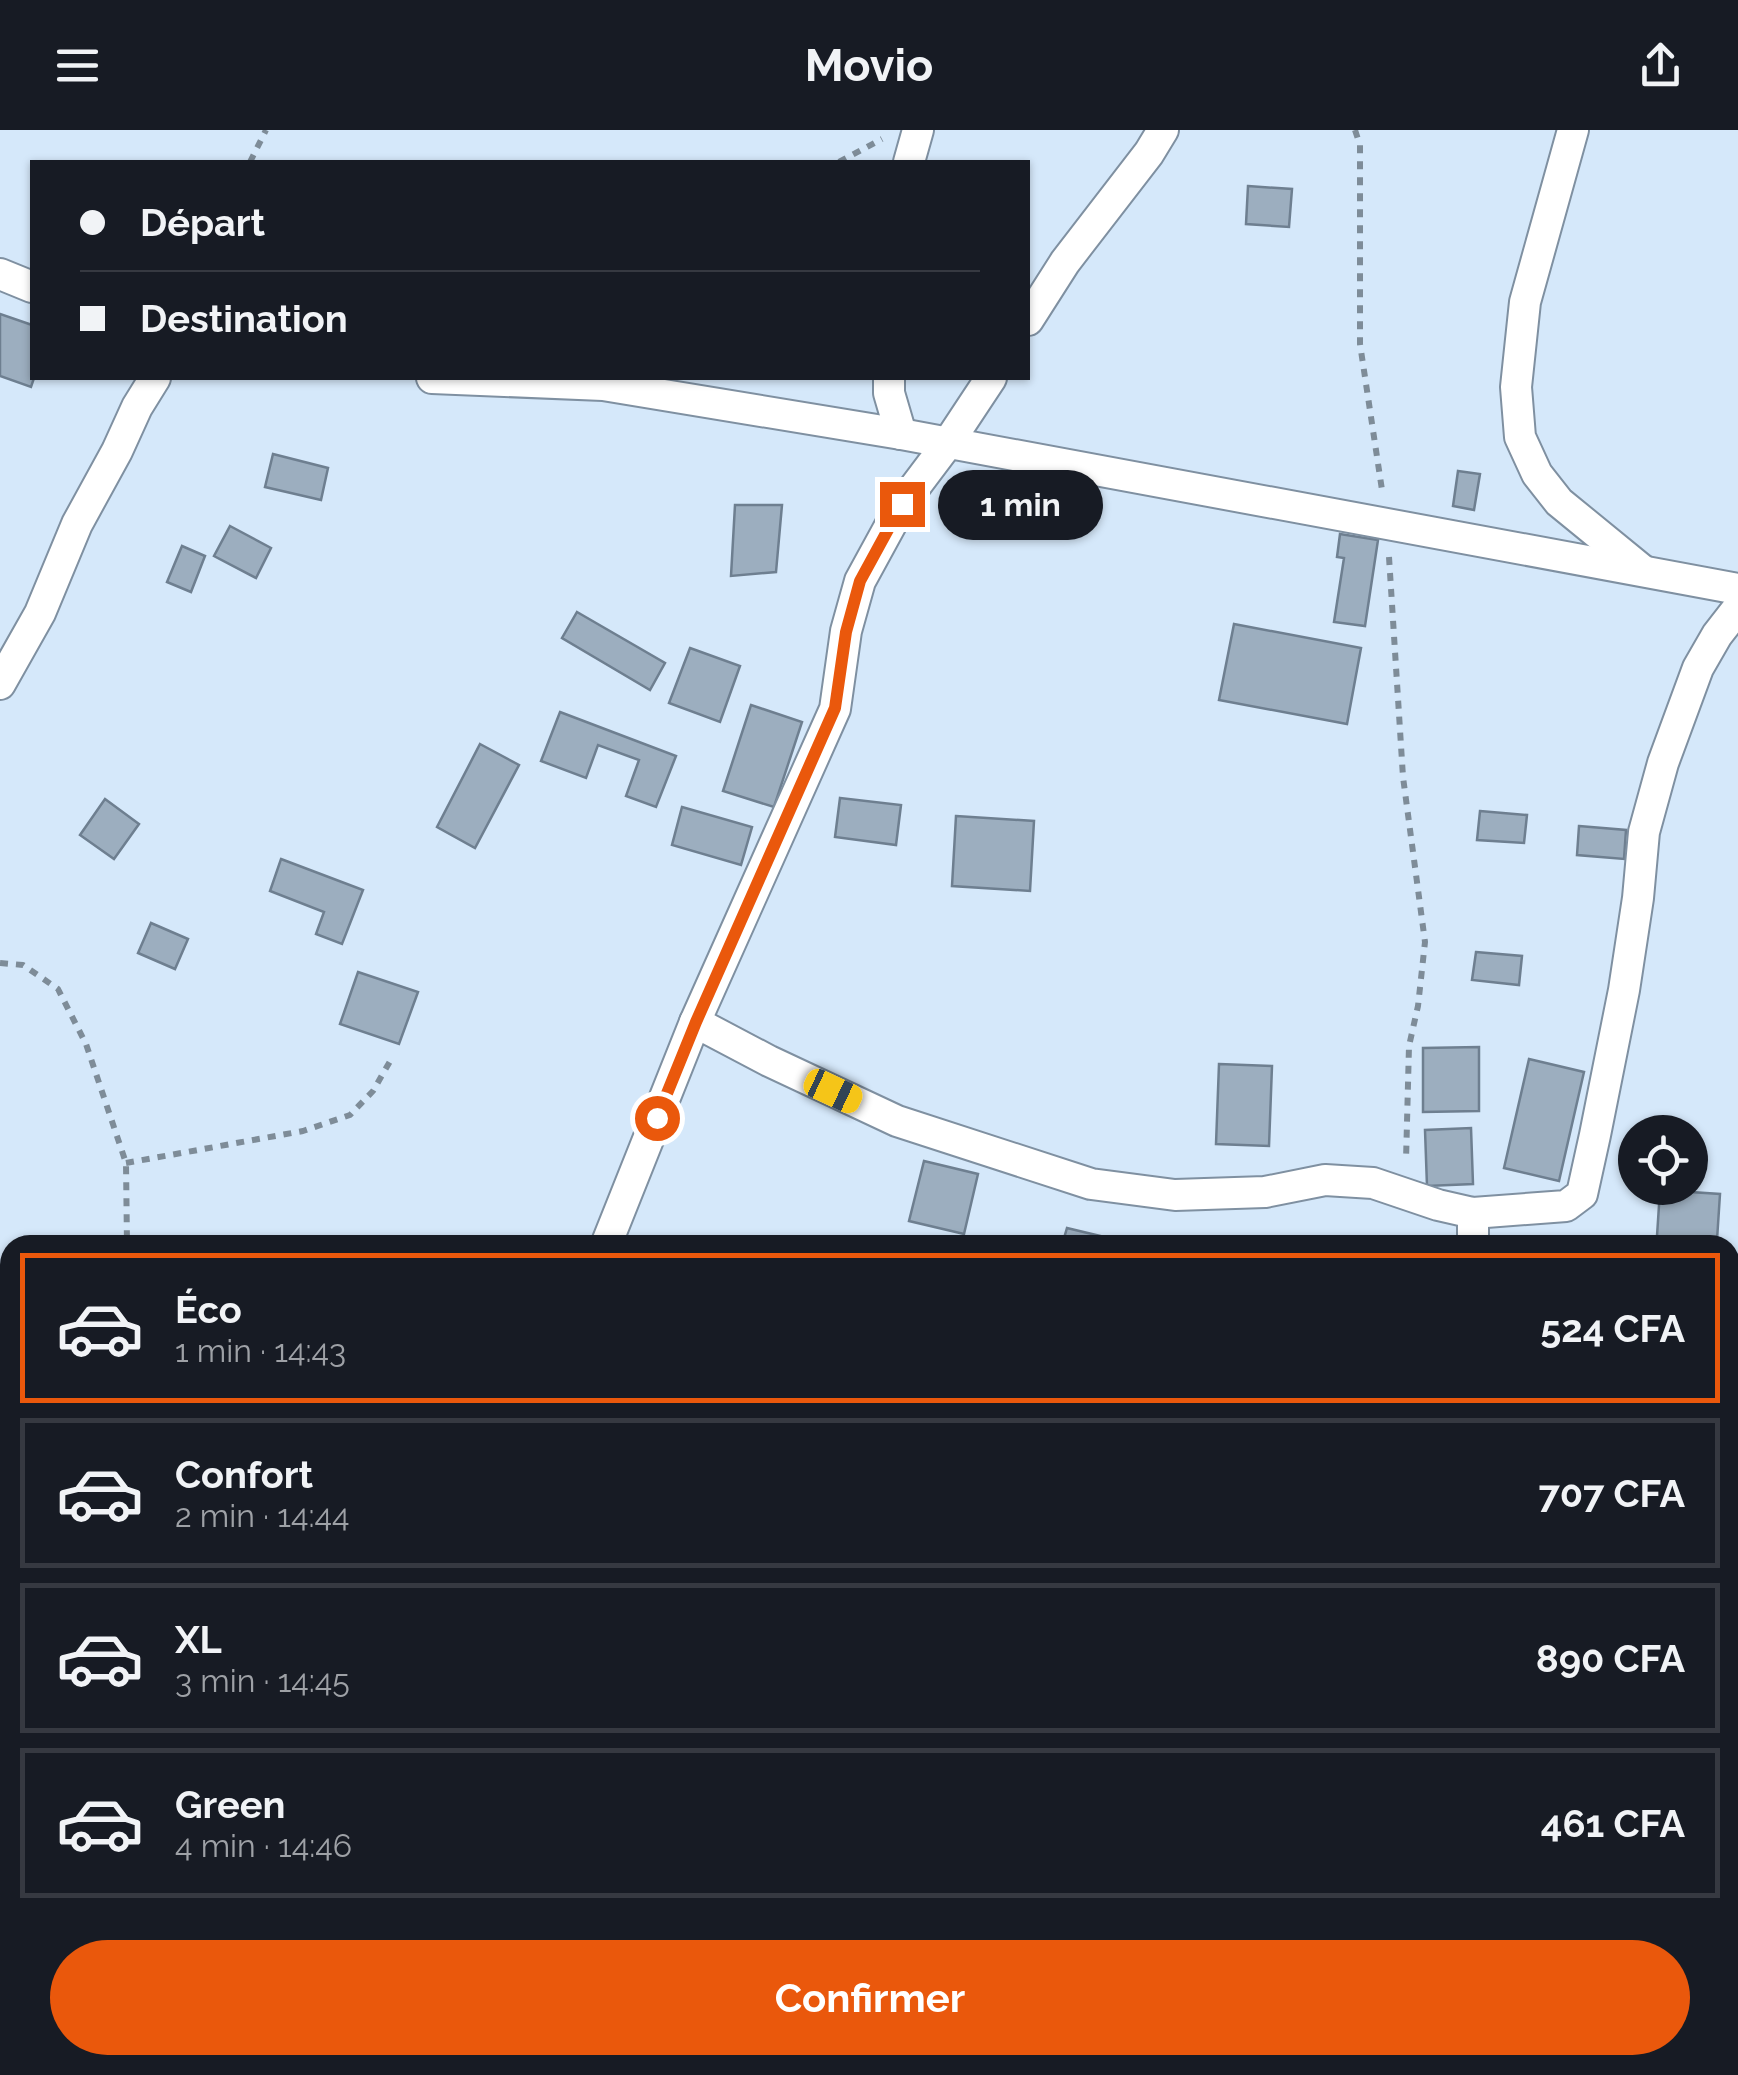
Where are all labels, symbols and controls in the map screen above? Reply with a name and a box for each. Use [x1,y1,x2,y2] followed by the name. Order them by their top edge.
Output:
[50,38,105,93] icon: menu
[1633,38,1688,93] icon: share
[805,39,933,92] text: Movio
[140,200,265,245] text: Départ
[140,296,348,341] text: Destination
[937,469,1102,539] callout: 1 min
[880,482,925,527] route end
[980,486,1061,523] text: 1 min
[799,1065,867,1117] car
[635,1096,680,1141] route start
[1618,1115,1708,1205] map controls
[1618,1115,1708,1205] button: locate
[55,1283,145,1373] icon: car
[175,1287,242,1332] text: Éco
[1540,1306,1685,1351] text: 524 CFA
[175,1332,346,1369] text: 1 min · 14:43
[55,1448,145,1538] icon: car
[175,1452,313,1497] text: Confort
[1538,1471,1685,1516] text: 707 CFA
[175,1497,349,1534] text: 2 min · 14:44
[55,1613,145,1703] icon: car
[175,1617,222,1662] text: XL
[1536,1636,1685,1681] text: 890 CFA
[175,1662,350,1699] text: 3 min · 14:45
[55,1778,145,1868] icon: car
[175,1782,285,1827] text: Green
[1541,1801,1685,1846] text: 461 CFA
[175,1827,352,1864] text: 4 min · 14:46
[50,1940,1690,2055] button: Confirmer

